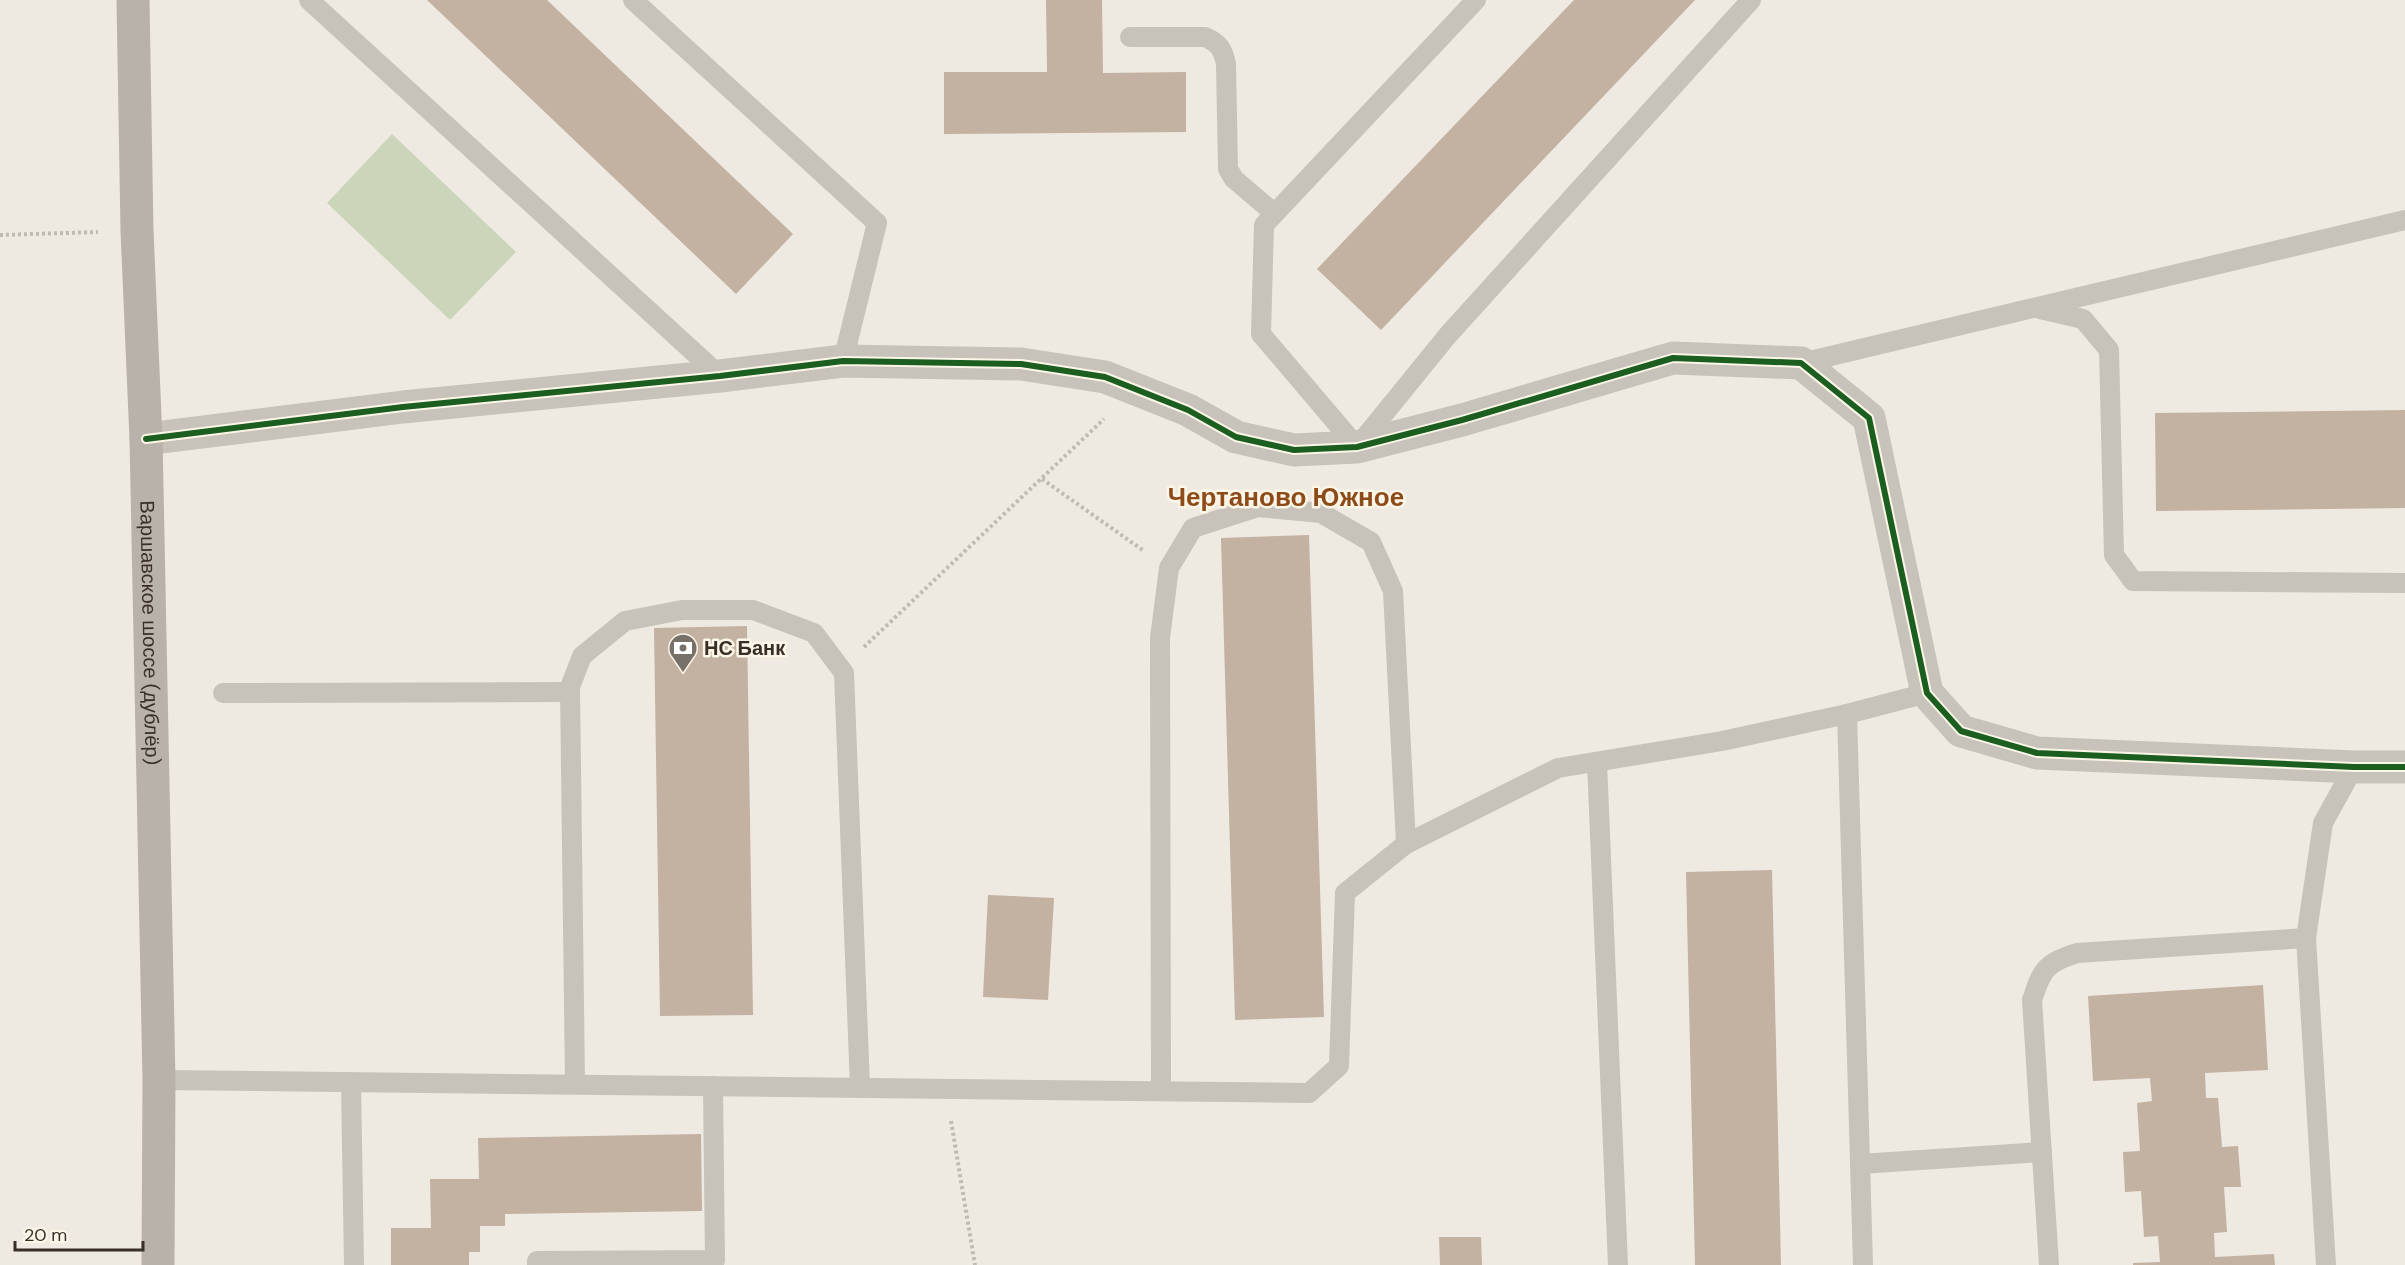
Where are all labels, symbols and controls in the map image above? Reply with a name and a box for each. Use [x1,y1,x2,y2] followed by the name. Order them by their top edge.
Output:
[1168,480,1404,514] district label: Чертаново Южное
[134,500,166,765] street label: Варшавское шоссе (дублёр)
[667,632,699,674] bank icon: НС Банк
[704,635,786,661] place label: НС Банк
[15,1214,142,1252] scale bar
[24,1223,67,1247] text: 20 m

